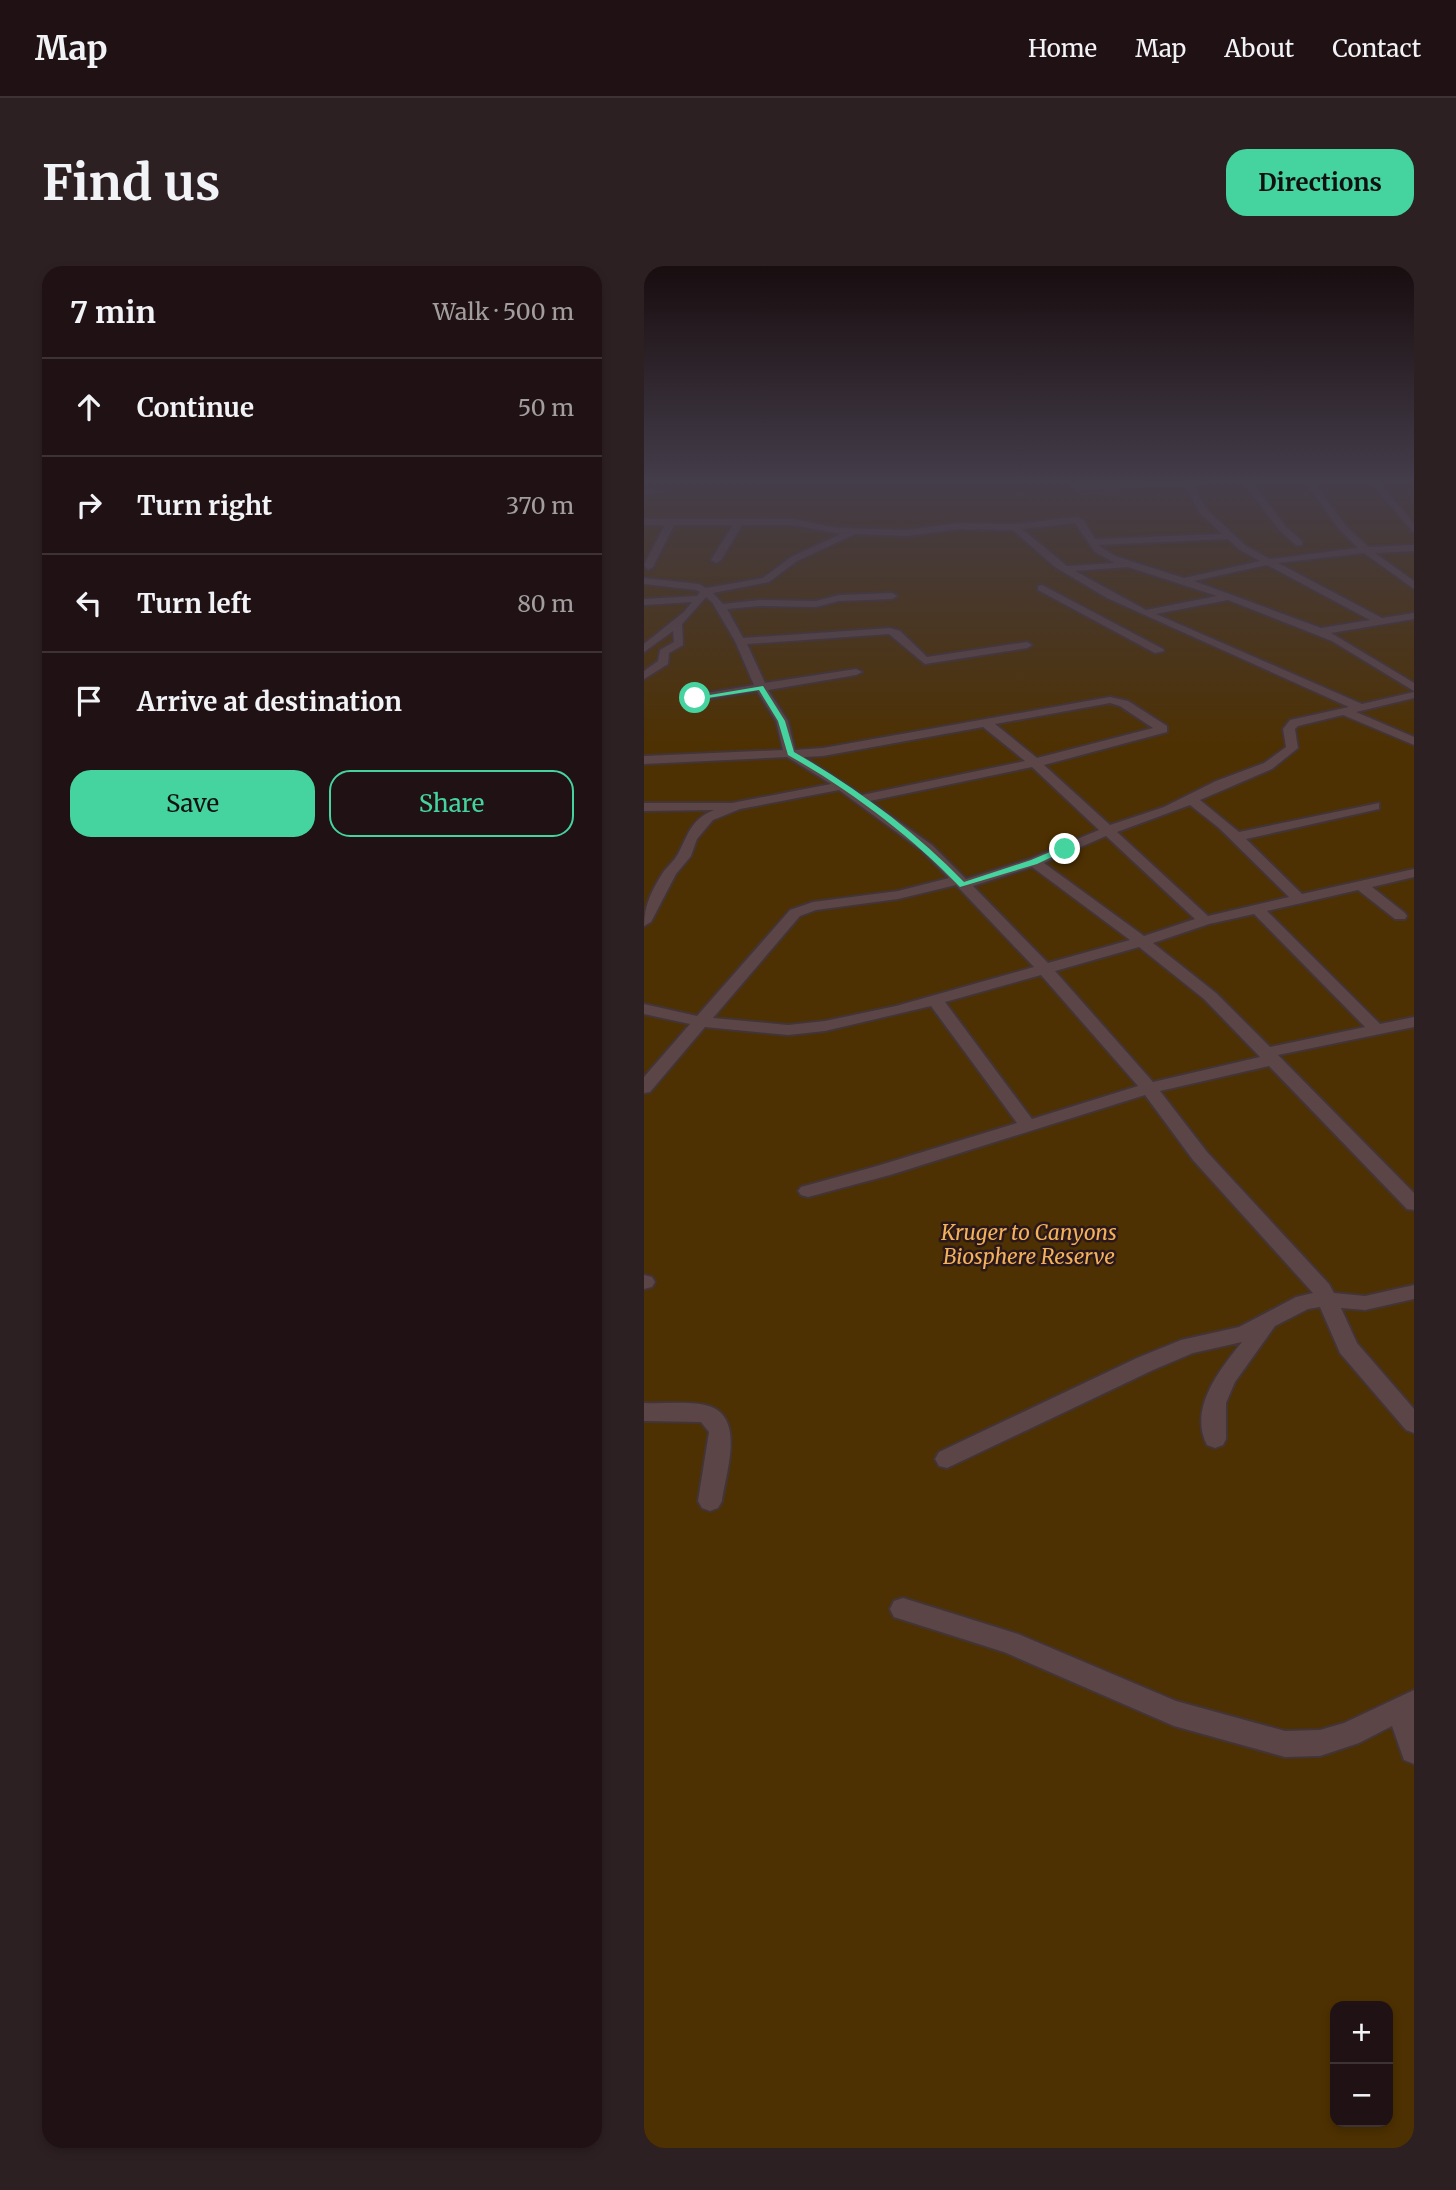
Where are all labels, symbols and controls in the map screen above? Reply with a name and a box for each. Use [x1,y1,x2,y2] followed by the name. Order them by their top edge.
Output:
[35,28,108,69] text: Map
[1028,33,1097,64] text: Home
[1135,33,1186,64] text: Map
[1224,33,1294,64] text: About
[1332,33,1421,64] text: Contact
[1226,149,1414,216] button: Directions
[42,152,220,213] text: Find us
[70,293,156,331] text: 7 min
[433,297,574,326] text: Walk · 500 m
[70,388,108,426] icon: ahead
[137,391,254,424] text: Continue
[518,393,574,422] text: 50 m
[70,486,108,524] icon: right
[137,489,272,522] text: Turn right
[506,491,574,520] text: 370 m
[70,584,108,622] icon: left
[137,587,251,620] text: Turn left
[517,589,574,618] text: 80 m
[70,682,108,720] icon: arrive
[679,682,710,713] route start
[137,685,402,718] text: Arrive at destination
[70,770,315,837] button: Save
[329,770,574,837] button: Share
[1049,833,1080,864] route end
[940,1219,1117,1270] park label: Kruger to Canyons Biosphere Reserve
[1330,2001,1393,2127] map controls
[1330,2001,1393,2064] button: +
[1330,2064,1393,2127] button: −

